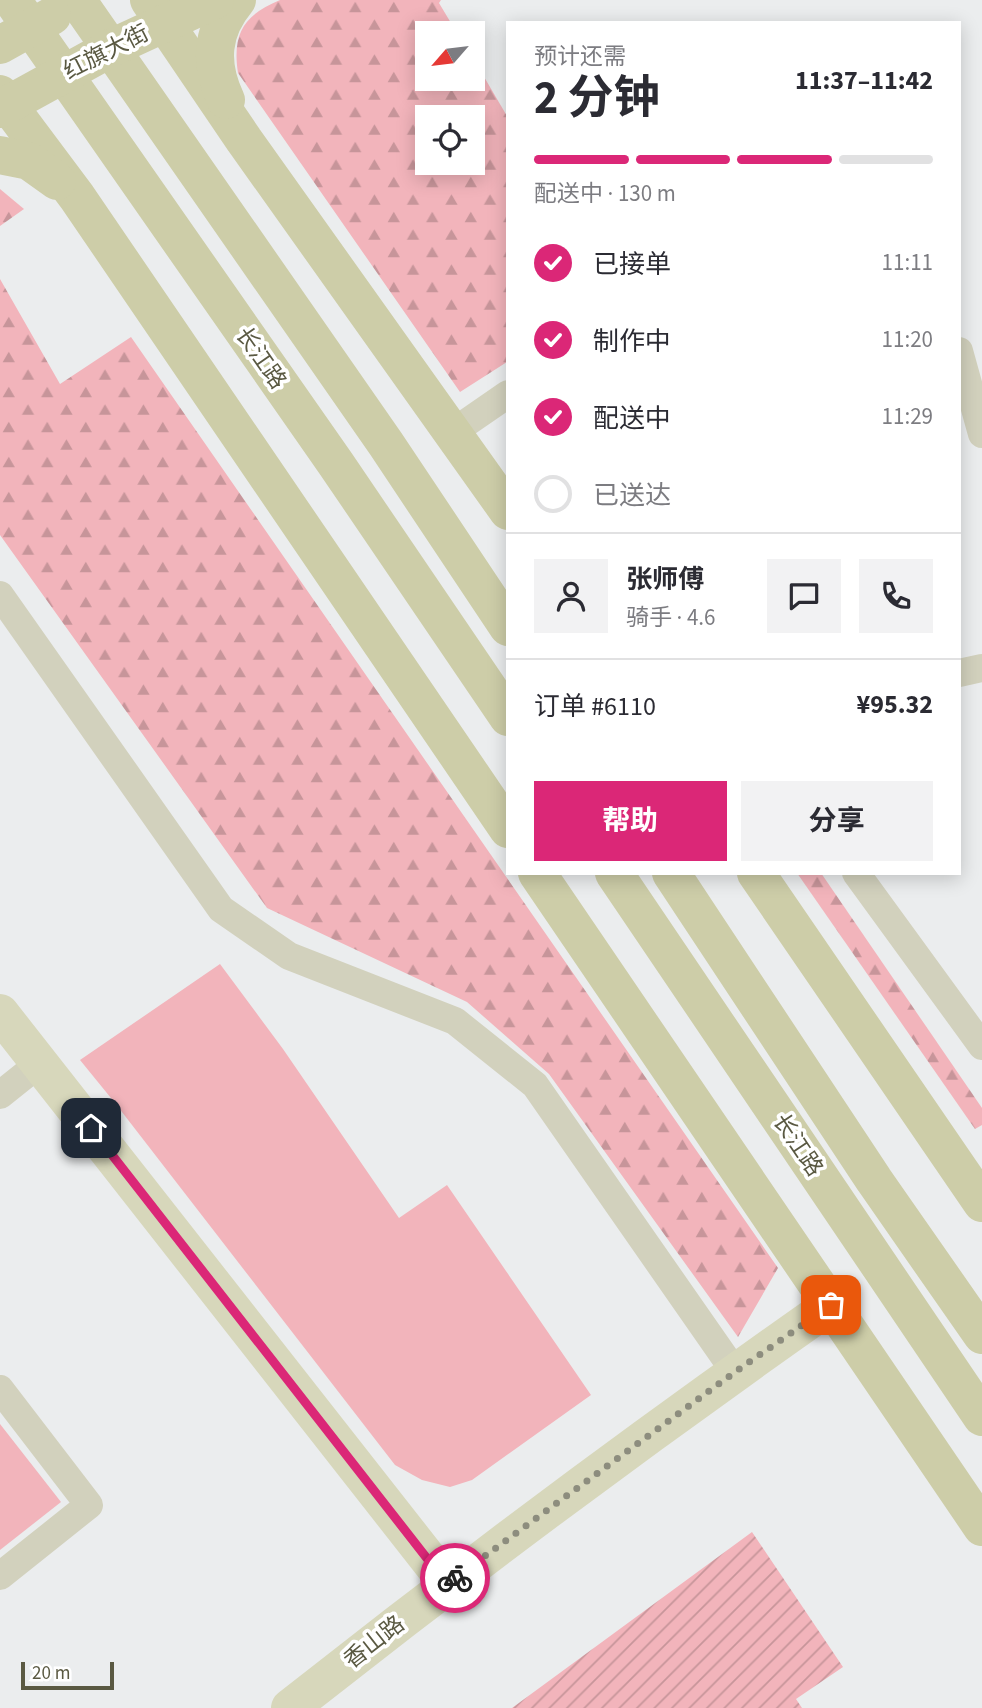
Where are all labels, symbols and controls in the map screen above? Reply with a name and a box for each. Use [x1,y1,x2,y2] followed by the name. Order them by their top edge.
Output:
[58,16,154,88] street label: 红旗大街
[415,21,485,91] north arrow
[415,21,485,175] map controls
[534,40,626,73] text: 预计还需
[795,62,933,99] text: 11:37–11:42
[534,66,660,131] text: 2 分钟
[415,105,485,175] button: locate
[534,177,676,210] text: 配送中 · 130 m
[534,244,572,282] icon: check
[593,246,671,283] text: 已接单
[882,246,933,279] text: 11:11
[228,320,294,396] street label: 长江路
[534,321,572,359] icon: check
[593,323,671,360] text: 制作中
[882,323,933,356] text: 11:20
[534,398,572,436] icon: check
[593,400,671,437] text: 配送中
[882,400,933,433] text: 11:29
[593,477,671,514] text: 已送达
[534,559,608,633] button: person
[767,559,841,633] button: chat
[859,559,933,633] button: phone
[626,561,704,598] text: 张师傅
[626,601,716,634] text: 骑手 · 4.6
[857,686,933,723] text: ¥95.32
[534,688,656,725] text: 订单 #6110
[534,781,727,861] button: 帮助
[741,781,933,861] button: 分享
[61,1098,121,1158] pin
[765,1107,831,1183] street label: 长江路
[72,1109,110,1147] icon: home
[801,1275,861,1335] pin
[812,1286,850,1324] icon: bag
[420,1543,490,1613] courier
[436,1559,474,1597] icon: bike
[337,1608,411,1676] street label: 香山路
[21,1659,114,1691] scale bar
[32,1660,70,1687] text: 20 m

